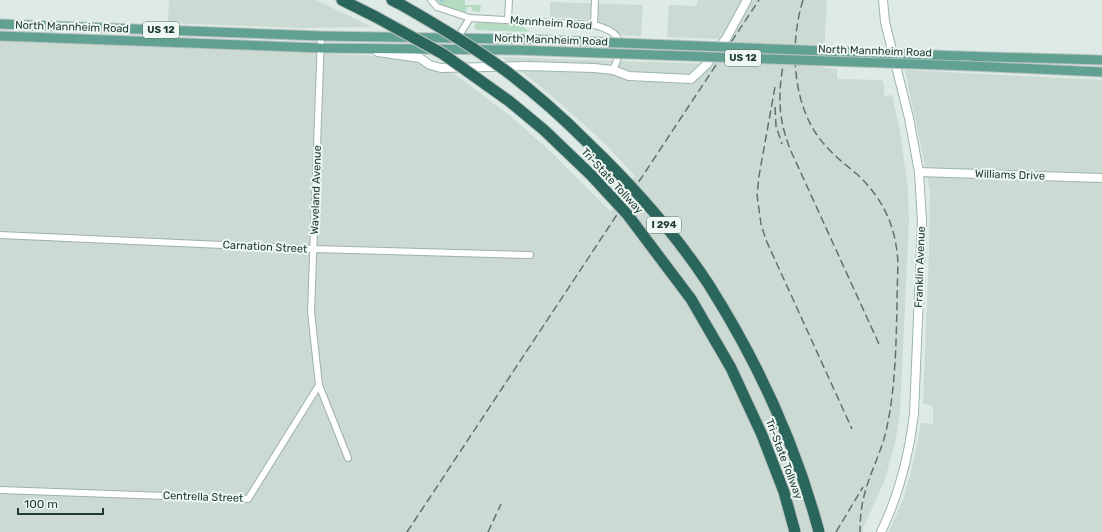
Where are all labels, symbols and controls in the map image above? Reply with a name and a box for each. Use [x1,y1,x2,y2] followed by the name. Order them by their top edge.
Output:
[510,14,592,32] street label: Mannheim Road
[15,19,129,35] street label: North Mannheim Road
[143,22,179,38] road number: US 12
[494,32,608,48] street label: North Mannheim Road
[818,43,932,59] street label: North Mannheim Road
[725,50,761,66] road number: US 12
[308,145,324,235] street label: Waveland Avenue
[578,145,646,217] street label: Tri-State Tollway
[975,167,1045,183] street label: Williams Drive
[647,217,681,233] road number: I 294
[912,226,928,308] street label: Franklin Avenue
[222,238,308,256] street label: Carnation Street
[763,417,805,501] street label: Tri-State Tollway
[163,489,244,505] street label: Centrella Street
[18,490,103,516] scale bar
[24,497,58,511] text: 100 m

